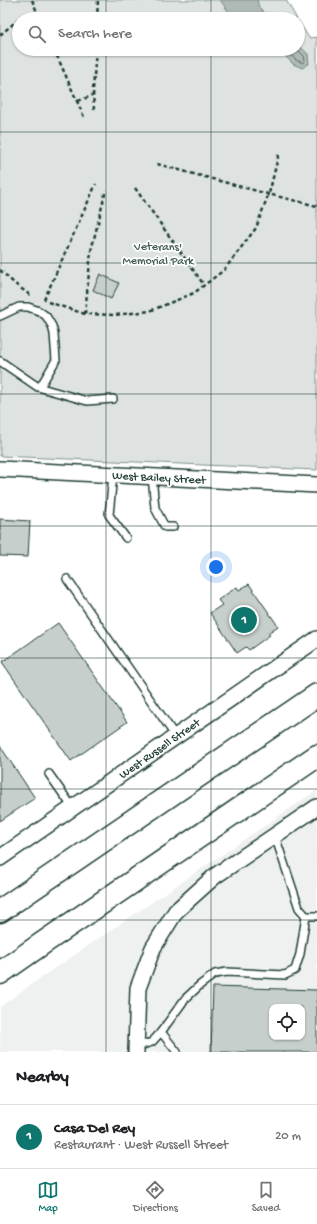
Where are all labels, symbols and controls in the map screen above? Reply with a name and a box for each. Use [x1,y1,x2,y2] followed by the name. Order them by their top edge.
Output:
[12,12,305,56] search box
[26,23,48,45] icon: search
[58,25,132,43] text: Search here
[122,241,195,269] park label: Veterans' Memorial Park
[112,470,207,488] street label: West Bailey Street
[206,557,226,577] your location
[231,605,257,635] pin: 1
[117,716,204,783] street label: West Russell Street
[269,1004,305,1040] map controls
[269,1004,305,1040] button: locate
[16,1068,69,1088] text: Nearby
[54,1120,135,1138] text: Casa Del Rey
[26,1129,32,1144] text: 1
[275,1129,301,1144] text: 20 m
[54,1138,228,1153] text: Restaurant · West Russell Street
[37,1179,59,1215] tab: Map
[133,1179,178,1215] tab: Directions
[252,1179,280,1215] tab: Saved

